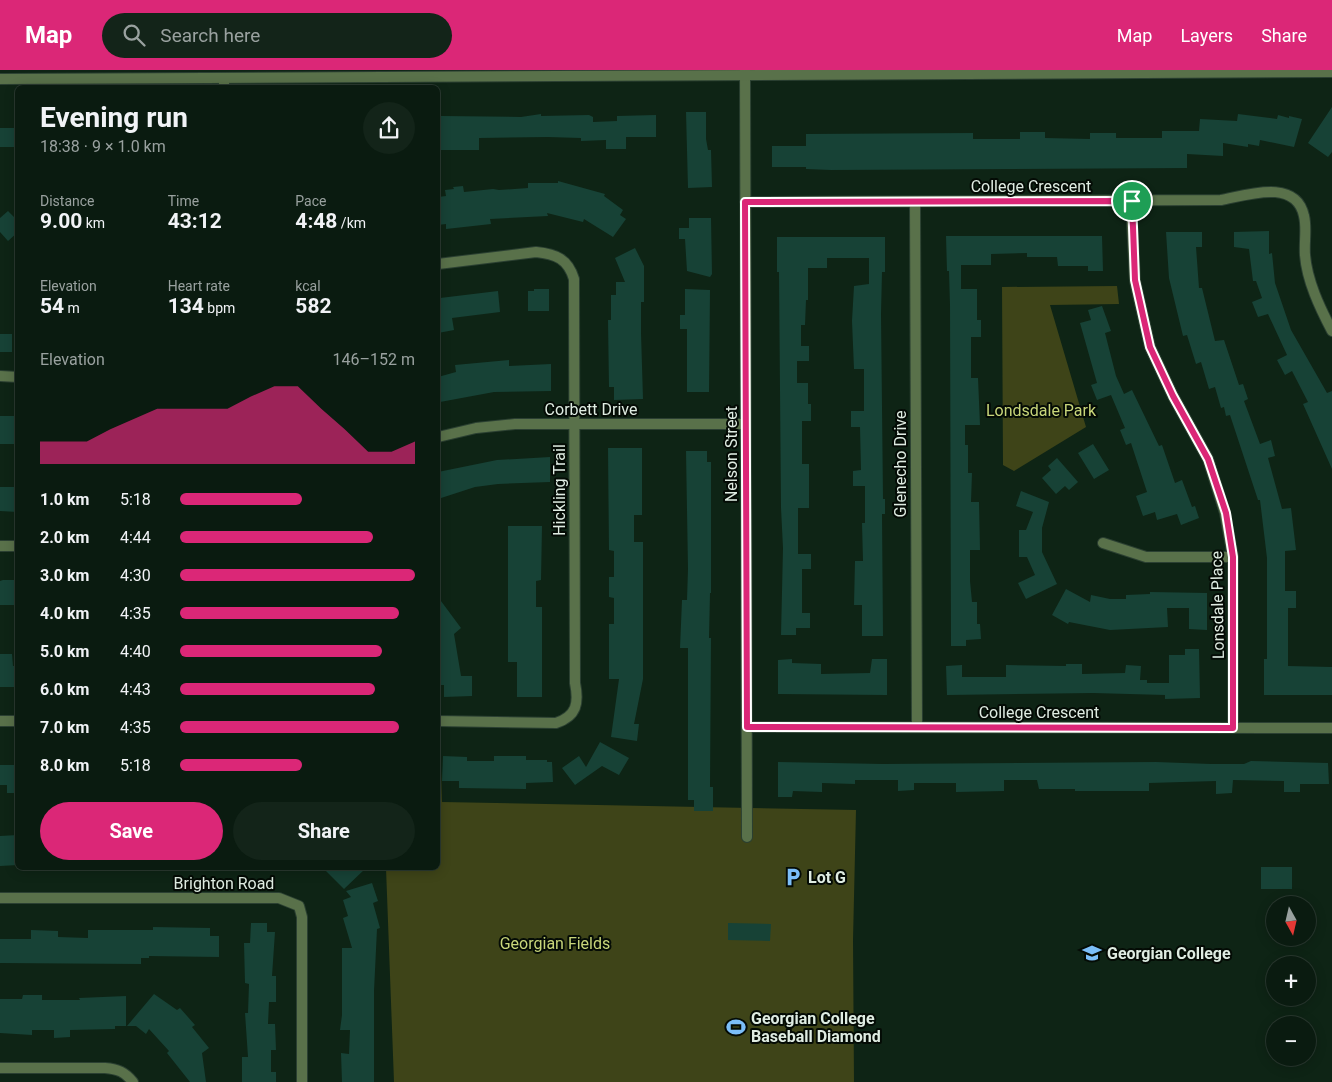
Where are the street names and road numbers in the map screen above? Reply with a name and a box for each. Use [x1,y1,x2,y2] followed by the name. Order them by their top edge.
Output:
[971,177,1091,196] street label: College Crescent
[545,400,637,419] street label: Corbett Drive
[722,406,741,502] street label: Nelson Street
[891,411,910,517] street label: Glenecho Drive
[550,444,569,536] street label: Hickling Trail
[1207,551,1228,659] street label: Lonsdale Place
[979,703,1099,722] street label: College Crescent
[174,874,274,893] street label: Brighton Road

